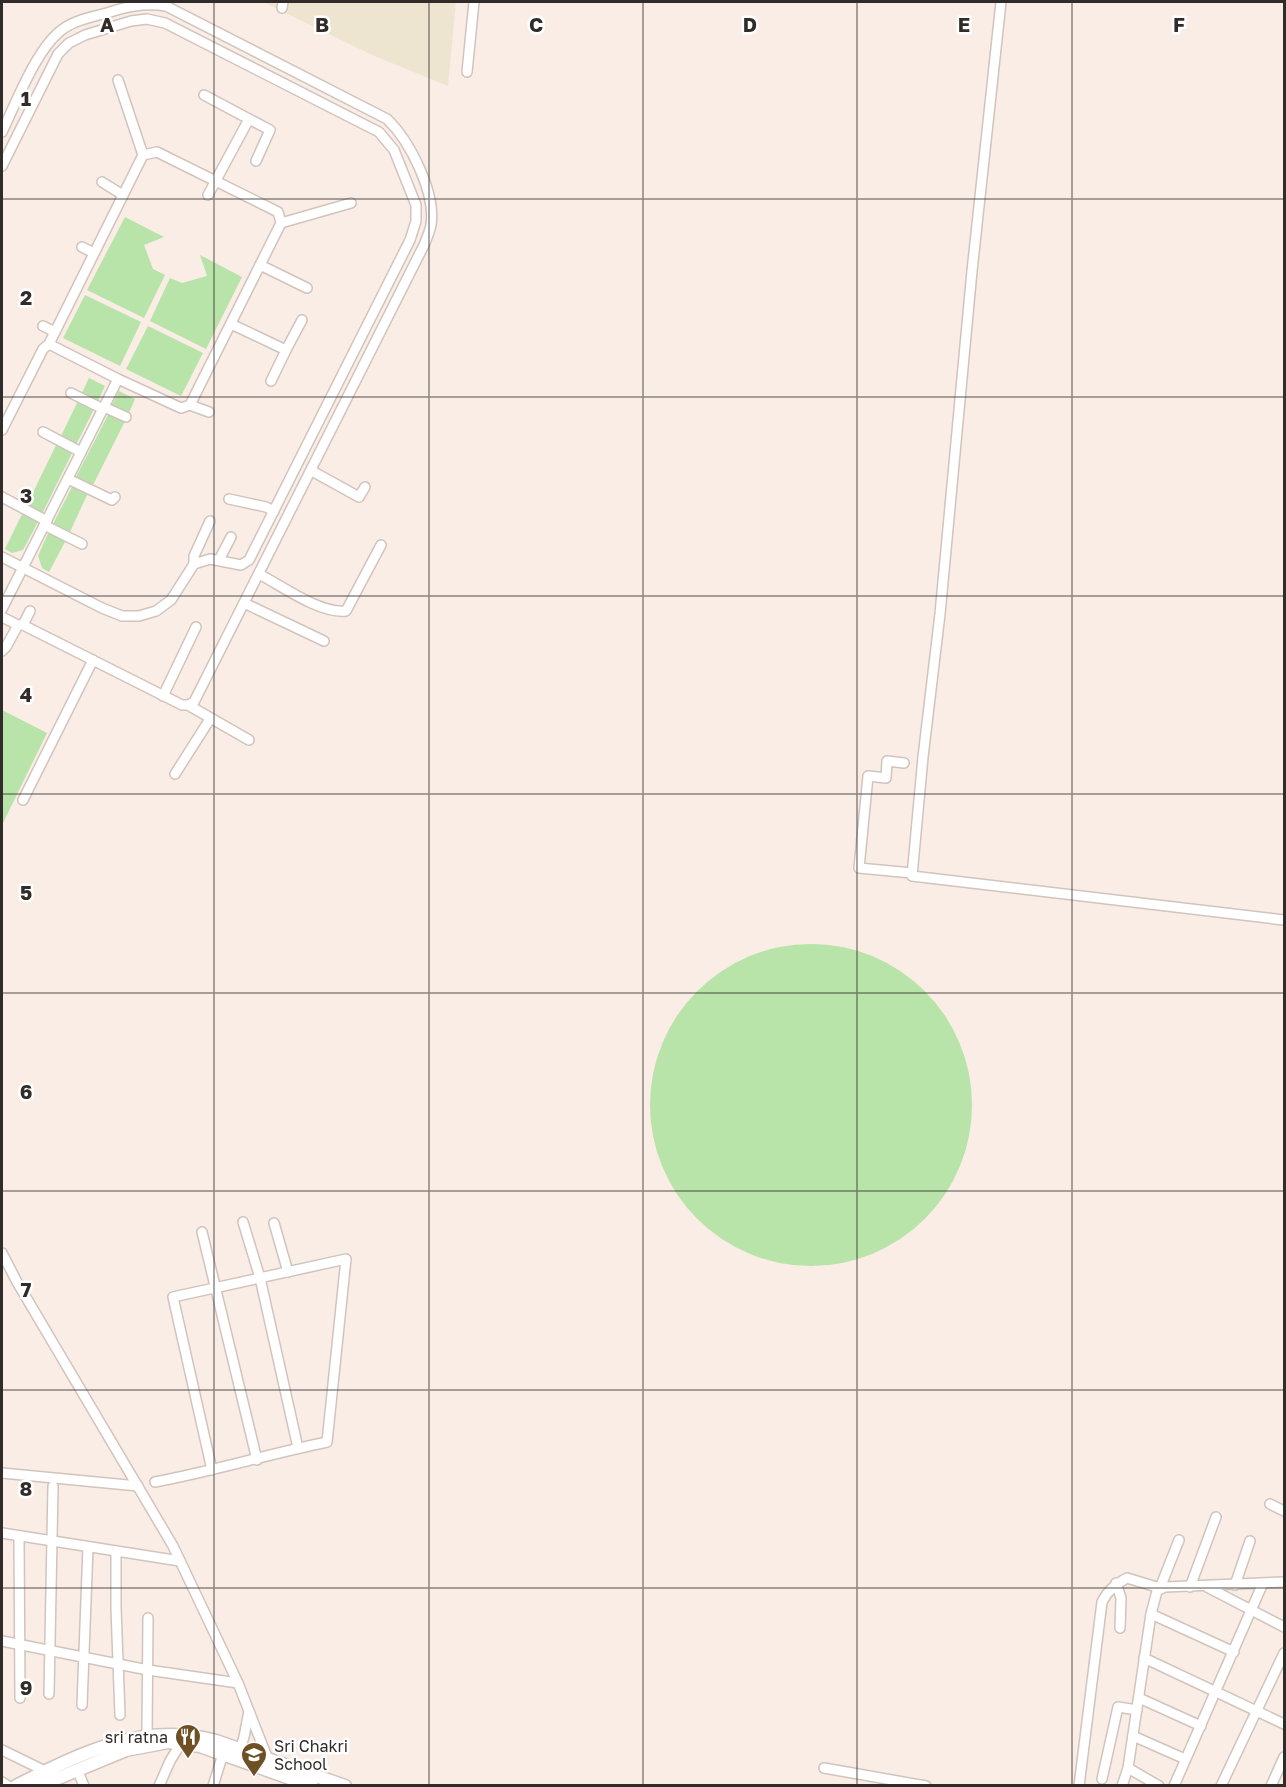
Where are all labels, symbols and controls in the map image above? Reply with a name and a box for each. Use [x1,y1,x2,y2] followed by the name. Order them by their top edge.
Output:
[100,12,114,36] text: A
[315,12,329,36] text: B
[529,12,543,36] text: C
[743,12,757,36] text: D
[958,12,970,36] text: E
[1173,12,1185,36] text: F
[21,86,31,110] text: 1
[20,285,32,309] text: 2
[20,483,32,507] text: 3
[20,682,32,706] text: 4
[20,880,32,904] text: 5
[20,1079,32,1103] text: 6
[21,1277,32,1301] text: 7
[20,1476,32,1500] text: 8
[20,1675,32,1699] text: 9
[173,1722,203,1760] restaurant icon: sri ratna
[105,1727,168,1747] place label: sri ratna
[274,1736,348,1774] place label: Sri Chakri School
[239,1740,269,1778] school or university icon: Sri Chakri School

